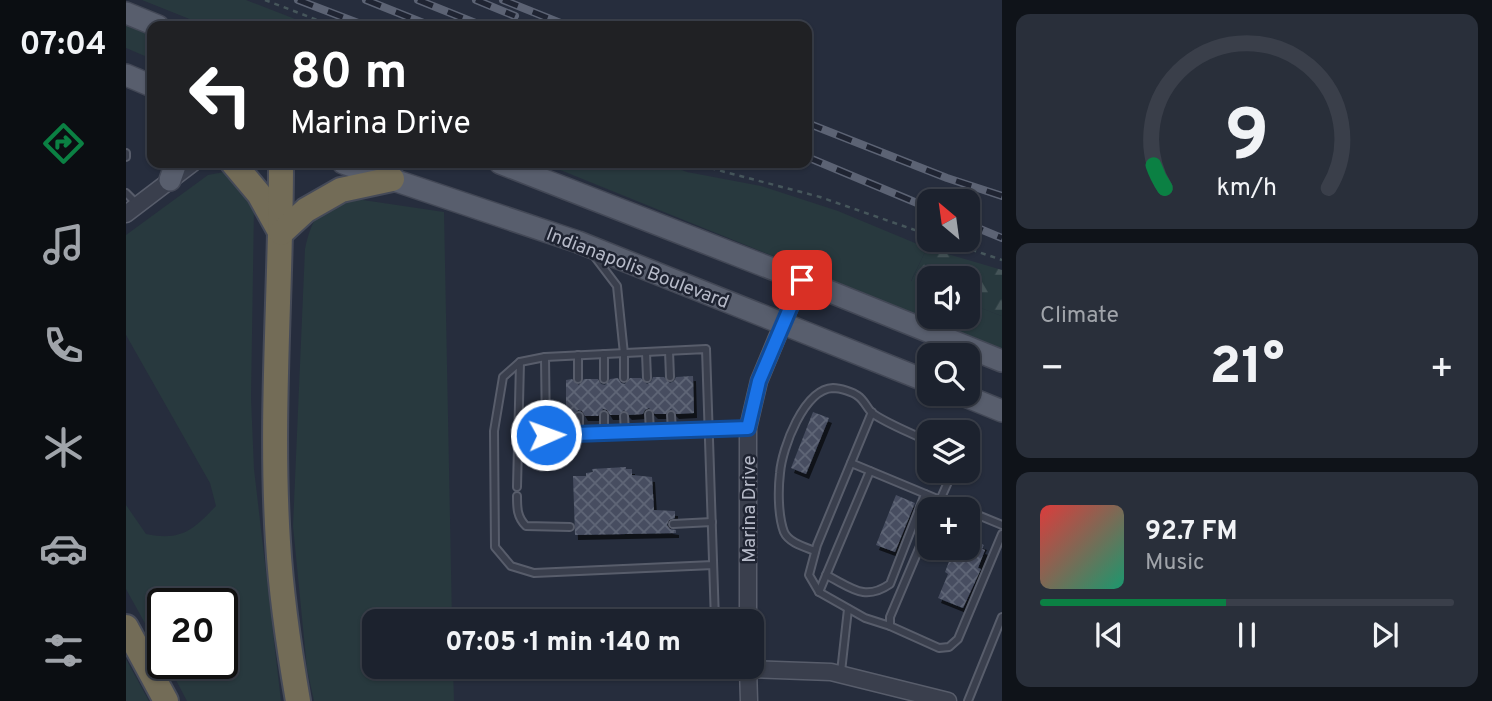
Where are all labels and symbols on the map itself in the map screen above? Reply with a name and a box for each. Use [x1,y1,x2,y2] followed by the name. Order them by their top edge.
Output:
[917,189,980,252] north arrow
[542,223,732,315] street label: Indianapolis Boulevard
[772,250,832,310] pin
[509,398,583,472] position arrow
[738,455,762,563] street label: Marina Drive
[147,588,238,679] speed limit sign: 20

